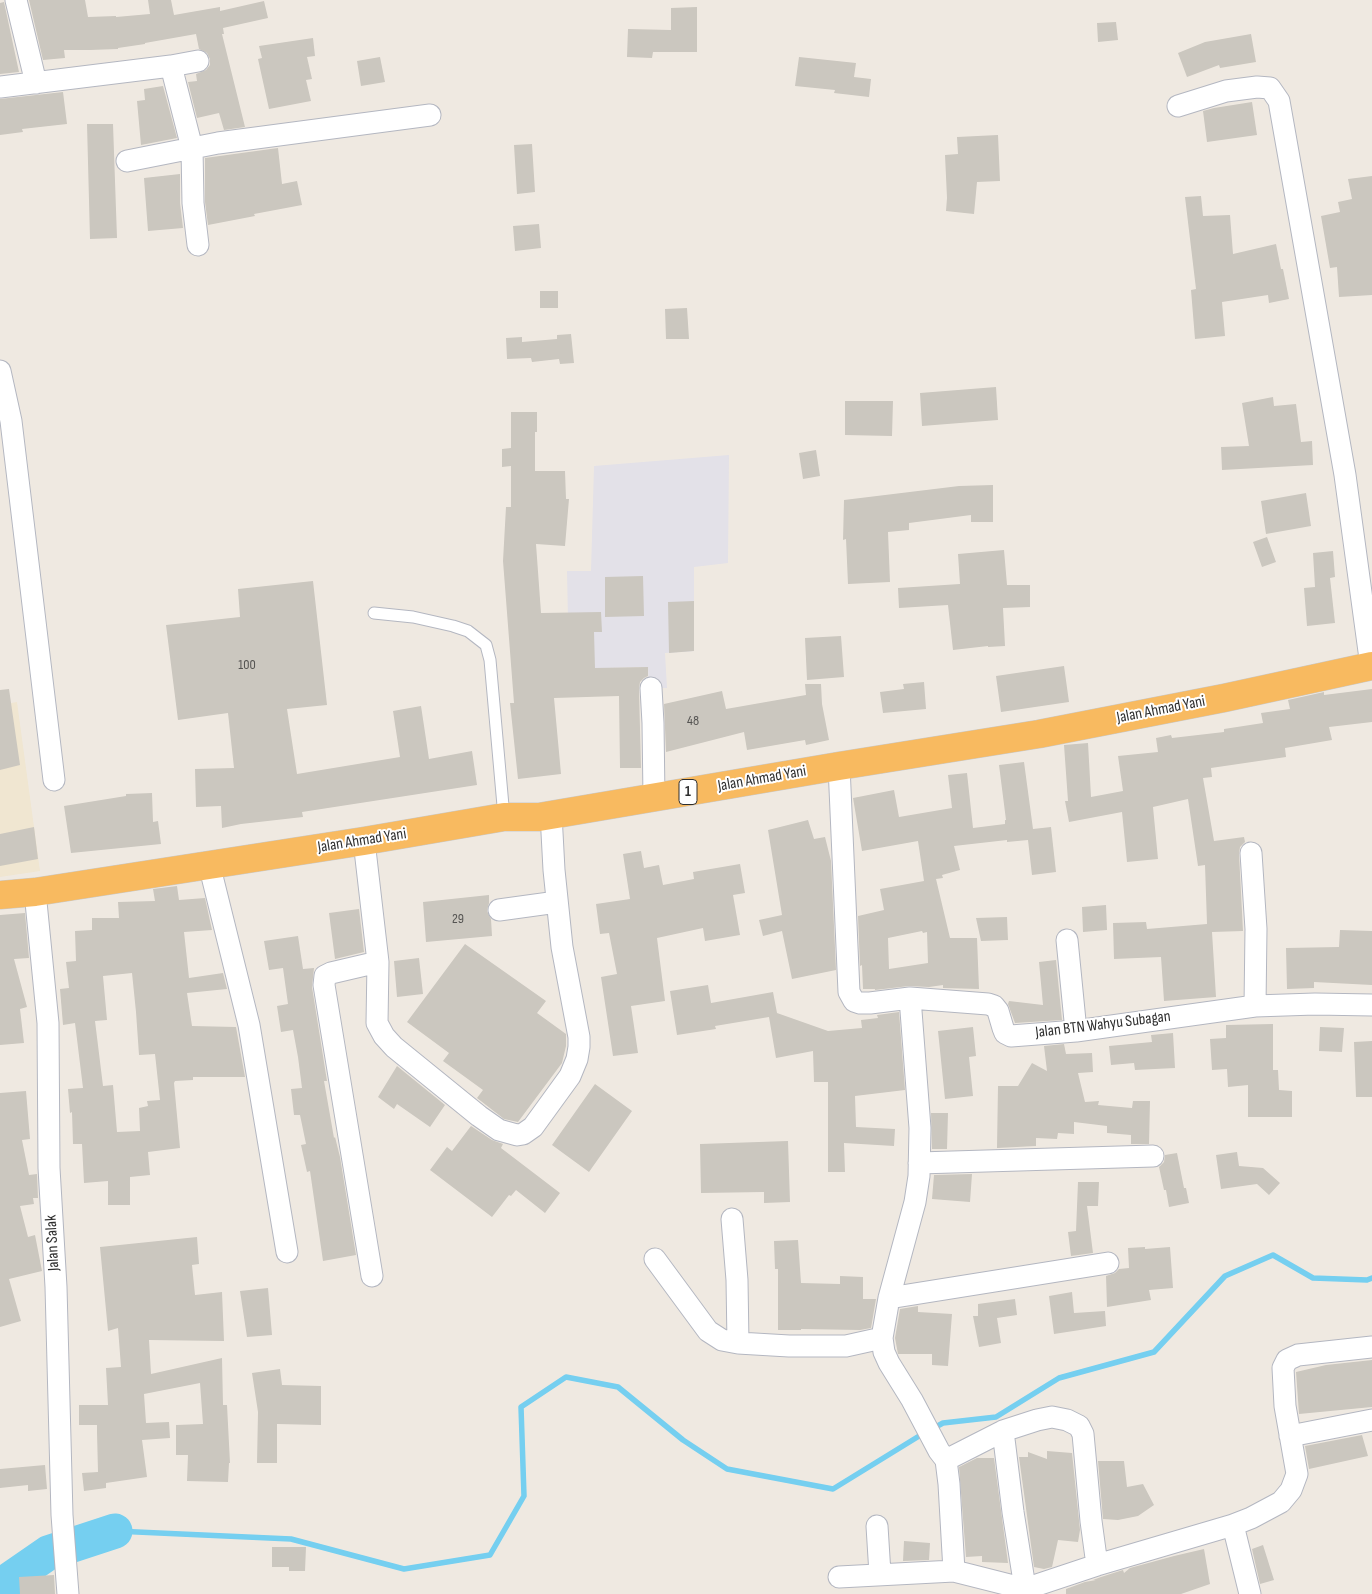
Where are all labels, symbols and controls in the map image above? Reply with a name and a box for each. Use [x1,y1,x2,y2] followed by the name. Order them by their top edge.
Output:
[238,657,256,673] house number: 100
[1115,692,1207,728] street label: Jalan Ahmad Yani
[687,713,699,729] house number: 48
[716,762,808,796] street label: Jalan Ahmad Yani
[679,780,697,804] road number: 1
[316,825,408,857] street label: Jalan Ahmad Yani
[452,911,464,927] house number: 29
[1034,1007,1172,1043] street label: Jalan BTN Wahyu Subagan
[42,1214,64,1272] street label: Jalan Salak

